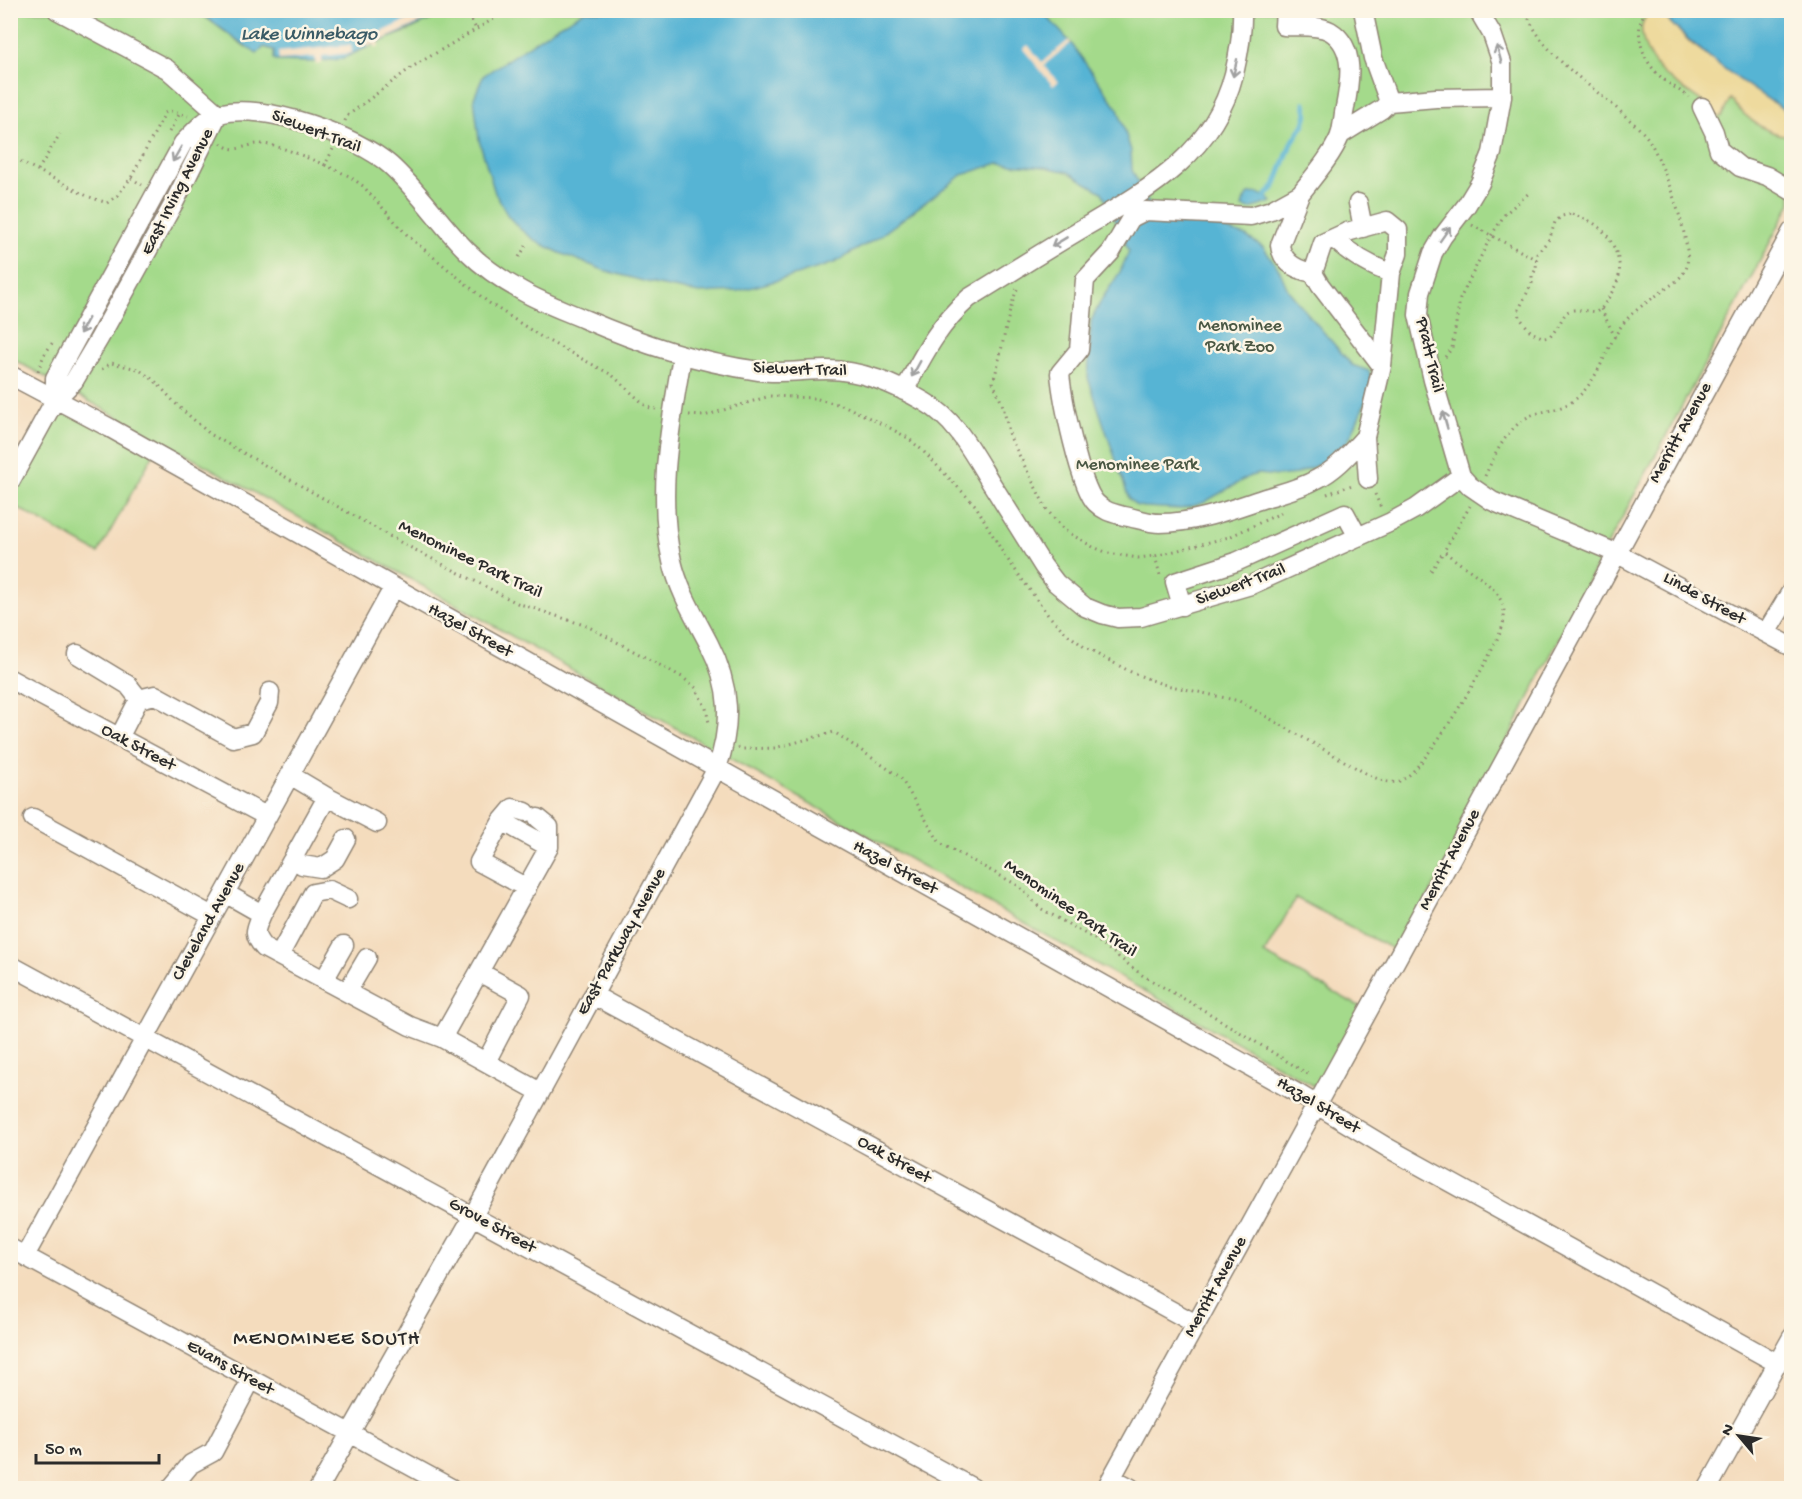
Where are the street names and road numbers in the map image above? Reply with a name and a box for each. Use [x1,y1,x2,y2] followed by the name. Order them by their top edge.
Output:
[268,105,364,159] street label: Siewert Trail
[137,125,219,259] street label: East Irving Avenue
[1410,314,1448,395] street label: Pratt Trail
[753,358,847,382] street label: Siewert Trail
[1645,379,1718,487] street label: Merritt Avenue
[395,516,545,604] street label: Menominee Park Trail
[1193,559,1289,611] street label: Siewert Trail
[1659,568,1750,631] street label: Linde Street
[424,599,518,664] street label: Hazel Street
[97,720,180,777] street label: Oak Street
[1415,805,1486,914] street label: Merritt Avenue
[849,836,943,901] street label: Hazel Street
[999,855,1141,963] street label: Menominee Park Trail
[168,859,250,985] street label: Cleveland Avenue
[573,864,672,1019] street label: East Parkway Avenue
[1272,1073,1365,1140] street label: Hazel Street
[853,1131,936,1190] street label: Oak Street
[445,1193,541,1259] street label: Grove Street
[1180,1233,1253,1341] street label: Merritt Avenue
[183,1335,279,1401] street label: Evans Street

